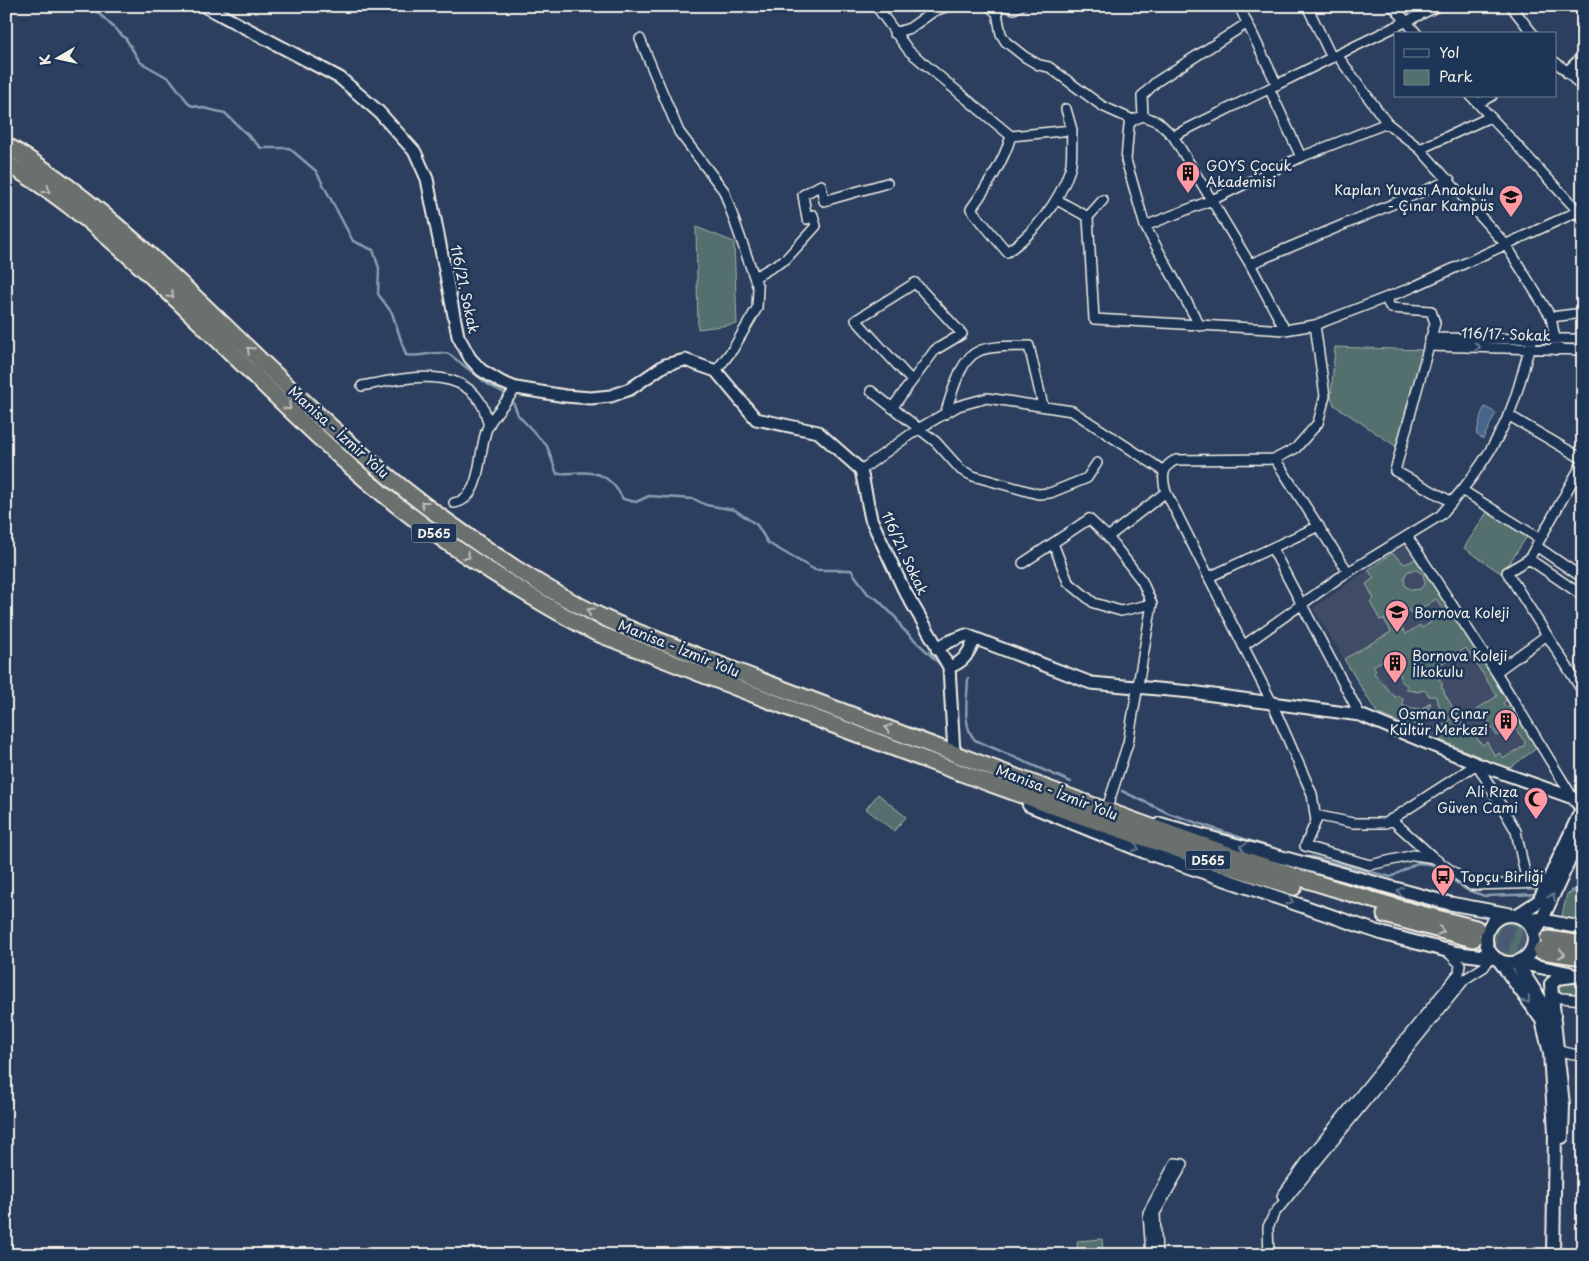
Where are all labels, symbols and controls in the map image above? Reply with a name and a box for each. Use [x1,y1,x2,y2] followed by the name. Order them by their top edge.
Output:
[32,32,82,82] north arrow
[1394,32,1556,98] legend
[1439,40,1460,63] text: Yol
[33,53,56,67] text: K
[1439,64,1473,87] text: Park
[1206,155,1292,192] place label: GOYS Çocuk Akademisi
[1175,160,1201,194] building icon: GOYS Çocuk Akademisi
[1334,179,1494,216] place label: Kaplan Yuvası Anaokulu - Çınar Kampüs
[41,184,50,192] one-way arrow
[1498,184,1524,218] school or university icon: Kaplan Yuvası Anaokulu - Çınar Kampüs
[445,243,485,335] street label: 116/21. Sokak
[165,289,174,298] one-way arrow
[1461,322,1551,346] street label: 116/17. Sokak
[1473,342,1481,353] one-way arrow
[247,347,256,356] one-way arrow
[284,381,394,483] street label: Manisa - İzmir Yolu
[283,401,292,410] one-way arrow
[421,502,430,510] one-way arrow
[876,508,934,598] street label: 116/21. Sokak
[412,524,456,542] road number: D565
[461,550,470,559] one-way arrow
[1384,599,1410,633] school or university icon: Bornova Koleji
[1414,602,1510,623] place label: Bornova Koleji
[586,607,595,617] one-way arrow
[615,614,743,682] street label: Manisa - İzmir Yolu
[1412,645,1508,682] place label: Bornova Koleji İlkokulu
[1382,650,1408,684] building icon: Bornova Koleji İlkokulu
[1389,703,1489,740] place label: Osman Çınar Kültür Merkezi
[1493,708,1519,742] building icon: Osman Çınar Kültür Merkezi
[884,724,893,734] one-way arrow
[993,759,1121,825] street label: Manisa - İzmir Yolu
[1437,781,1518,818] place label: Ali Rıza Güven Cami
[1523,786,1549,820] mosque icon: Ali Rıza Güven Cami
[1131,842,1140,852] one-way arrow
[1240,842,1248,852] one-way arrow
[1186,850,1230,870] road number: D565
[1430,863,1456,897] bus stop icon: Topçu Birliği
[1460,866,1544,887] place label: Topçu Birliği
[1395,886,1404,897] one-way arrow
[1546,893,1556,902] one-way arrow
[1285,895,1294,905] one-way arrow
[1437,925,1446,936] one-way arrow
[1558,948,1566,959] one-way arrow
[1521,994,1529,1003] one-way arrow

